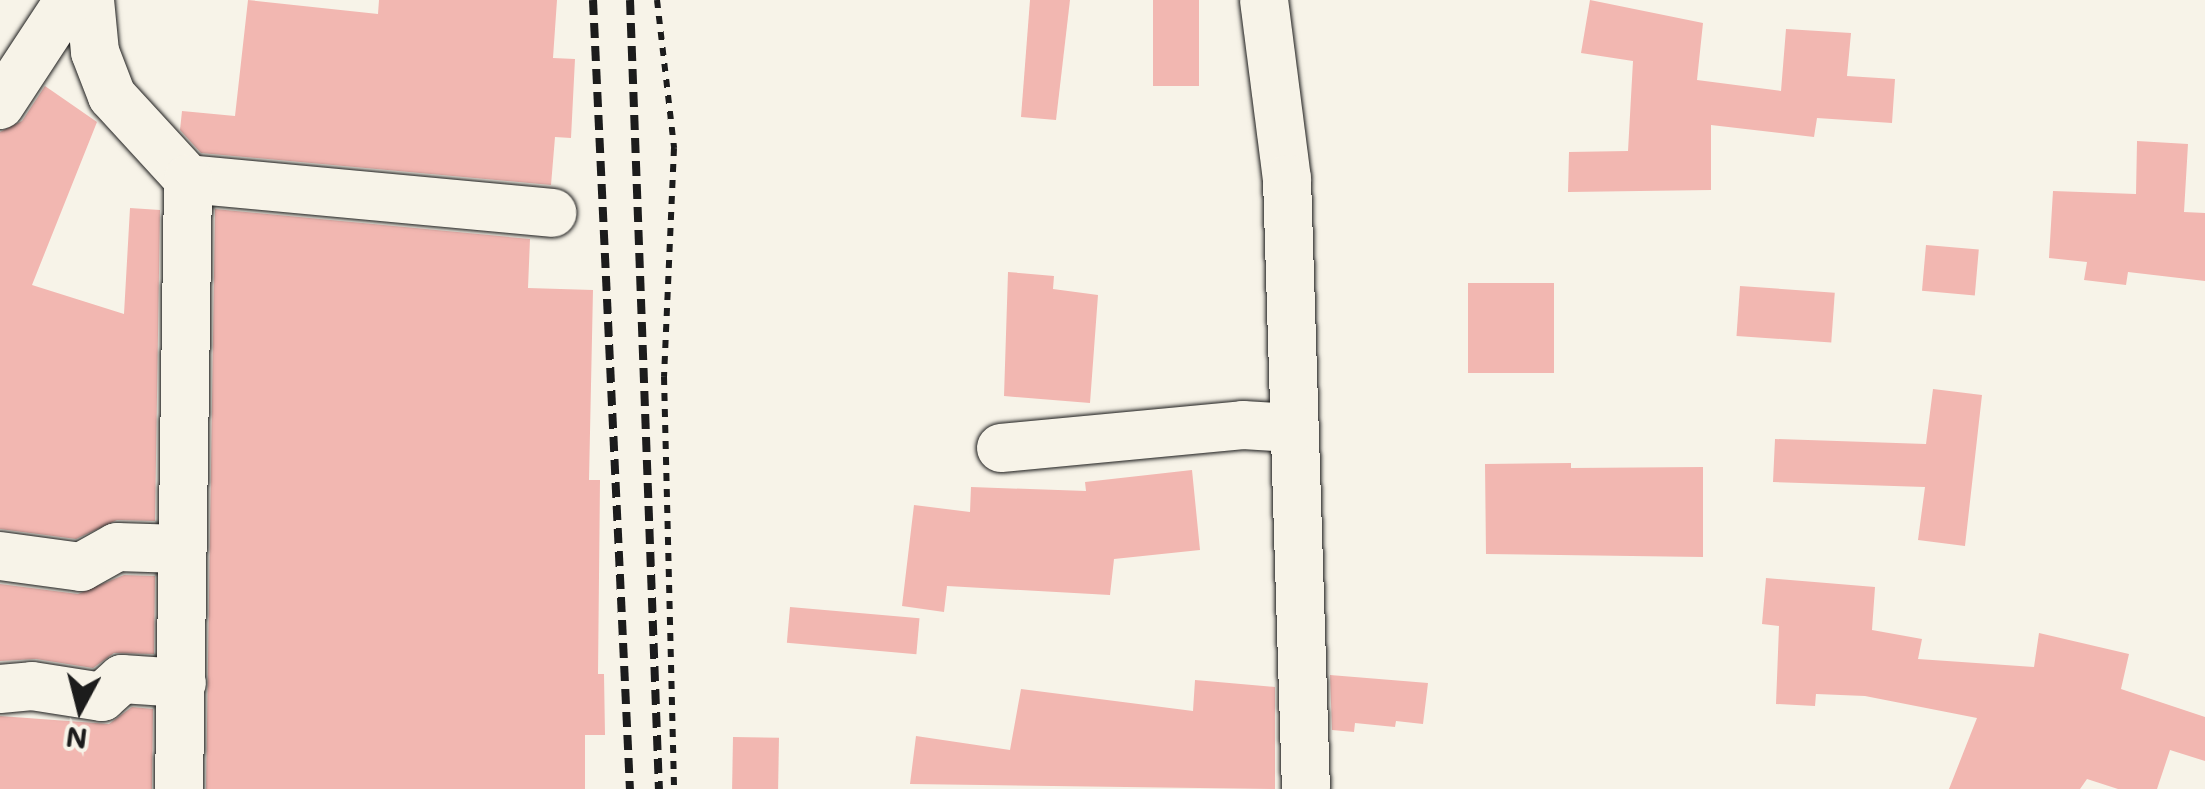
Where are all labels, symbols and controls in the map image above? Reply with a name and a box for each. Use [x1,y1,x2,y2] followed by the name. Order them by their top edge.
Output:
[30,659,130,759] north arrow
[64,720,89,758] text: N

